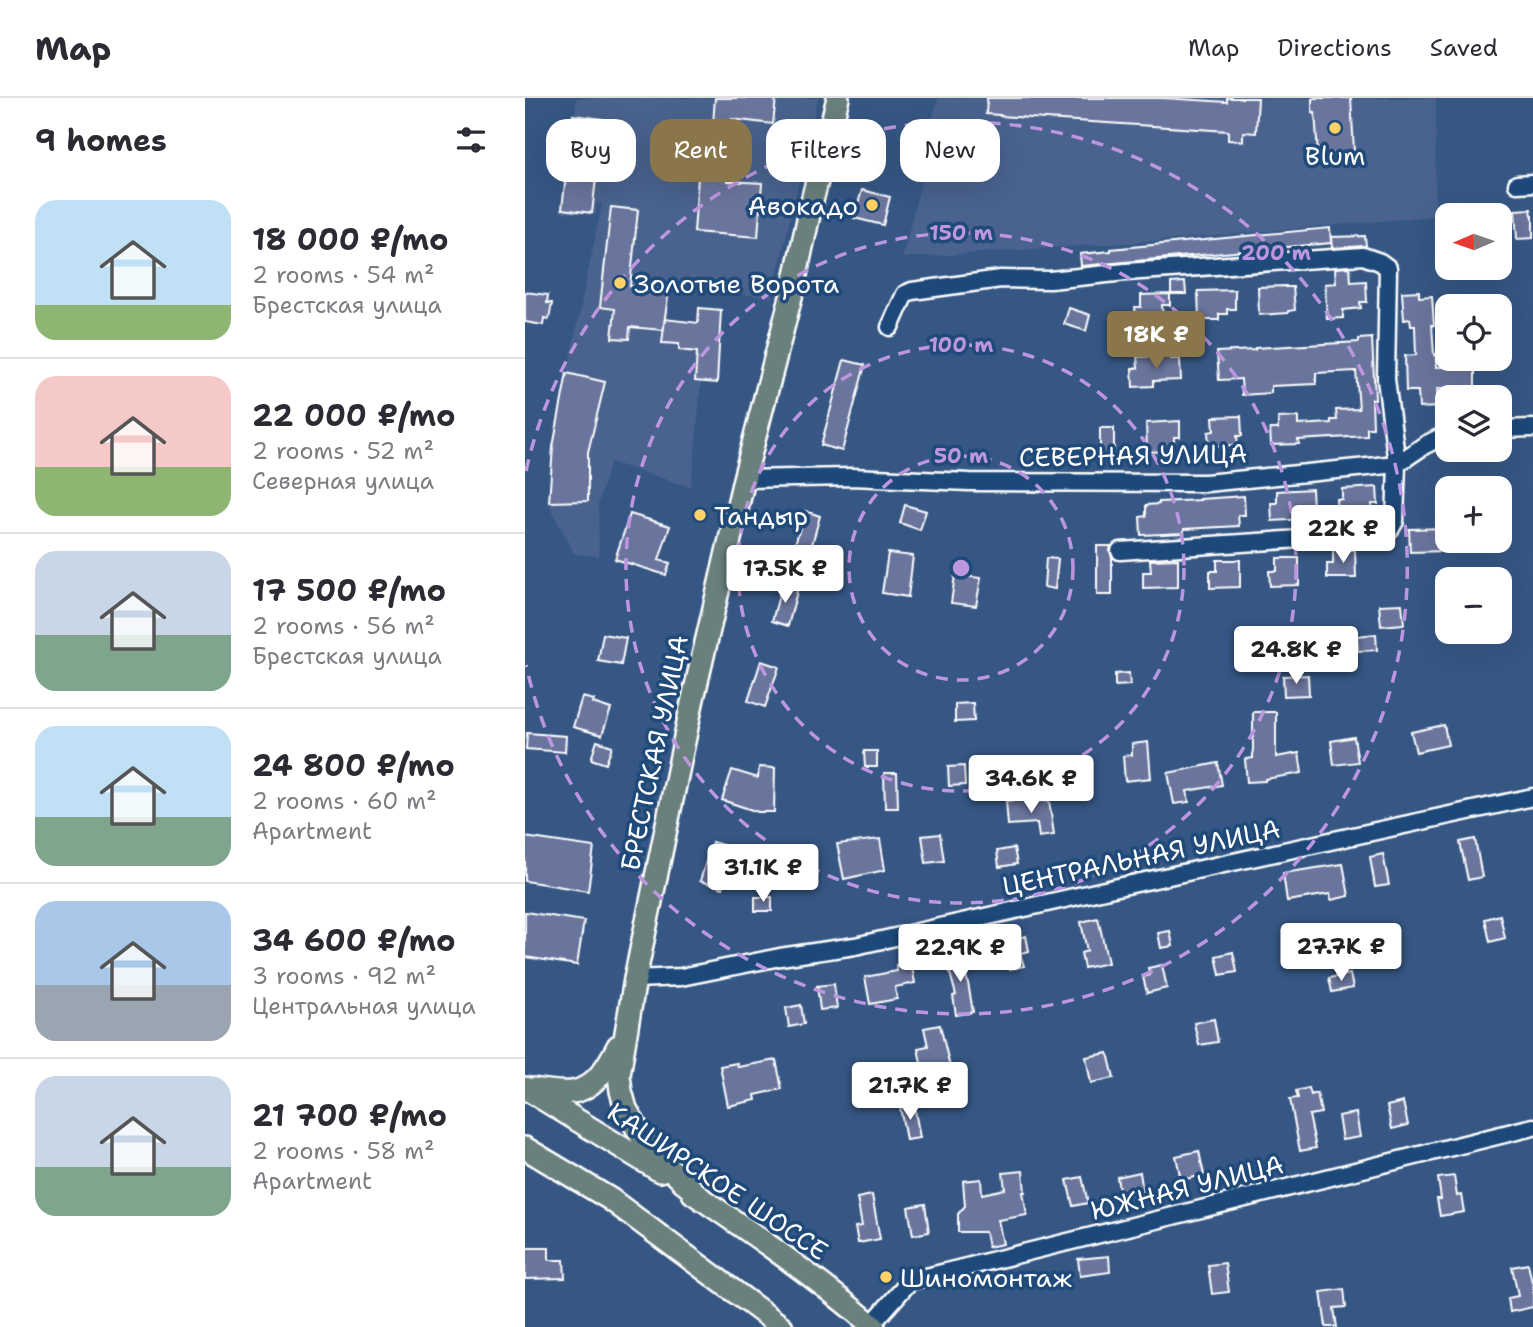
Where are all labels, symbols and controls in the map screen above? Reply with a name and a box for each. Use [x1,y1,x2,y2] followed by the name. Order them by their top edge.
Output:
[35,26,111,71] text: Map
[1188,32,1239,64] text: Map
[1277,32,1392,64] text: Directions
[1430,32,1498,64] text: Saved
[546,119,636,182] chip: Buy
[650,119,752,182] chip: Rent
[766,119,886,182] chip: Filters
[900,119,1000,182] chip: New
[35,120,167,161] text: 9 homes
[1327,120,1343,136] marker: Blum
[452,121,490,159] icon: filters
[1305,138,1365,173] place label: Blum
[748,188,858,223] place label: Авокадо
[864,197,880,213] marker: Авокадо
[1435,203,1512,280] north arrow
[1435,203,1512,644] map controls
[252,219,449,260] text: 18 000 ₽/mo
[929,219,993,247] text: 150 m
[91,228,175,312] icon: home
[1241,239,1311,267] text: 200 m
[252,260,435,290] text: 2 rooms · 54 m²
[634,266,839,301] place label: Золотые Ворота
[612,275,628,291] marker: Золотые Ворота
[252,290,442,320] text: Брестская улица
[1435,294,1512,371] button: locate
[1107,312,1205,371] pin: 18K ₽
[1123,319,1189,349] text: 18K ₽
[929,331,993,359] text: 100 m
[1435,385,1512,462] button: layers
[252,395,456,436] text: 22 000 ₽/mo
[91,404,175,488] icon: home
[252,436,434,466] text: 2 rooms · 52 m²
[1018,436,1248,474] street label: СЕВЕРНАЯ УЛИЦА
[934,442,988,470] text: 50 m
[252,466,434,496] text: Северная улица
[1435,476,1512,553] button: +
[714,498,808,533] place label: Тандыр
[1294,505,1392,565] pin: 22K ₽
[692,507,708,523] marker: Тандыр
[1307,513,1379,543] text: 22K ₽
[720,546,850,605] pin: 17.5K ₽
[742,553,828,583] text: 17.5K ₽
[949,556,973,580] centre of rings
[1435,567,1512,644] button: −
[252,570,446,611] text: 17 500 ₽/mo
[91,579,175,663] icon: home
[252,611,435,641] text: 2 rooms · 56 m²
[1231,626,1361,686] pin: 24.8K ₽
[612,632,696,874] street label: БРЕСТСКАЯ УЛИЦА
[1250,634,1342,664] text: 24.8K ₽
[252,641,442,671] text: Брестская улица
[252,745,455,786] text: 24 800 ₽/mo
[91,754,175,838] icon: home
[966,756,1096,815] pin: 34.6K ₽
[985,763,1077,793] text: 34.6K ₽
[252,786,437,816] text: 2 rooms · 60 m²
[999,810,1283,904] street label: ЦЕНТРАЛЬНАЯ УЛИЦА
[252,816,372,846] text: Apartment
[698,844,828,904] pin: 31.1K ₽
[723,852,803,882] text: 31.1K ₽
[252,920,456,961] text: 34 600 ₽/mo
[895,924,1025,984] pin: 22.9K ₽
[1276,924,1406,983] pin: 27.7K ₽
[91,929,175,1013] icon: home
[1296,931,1386,961] text: 27.7K ₽
[914,932,1006,962] text: 22.9K ₽
[252,961,436,991] text: 3 rooms · 92 m²
[252,991,476,1021] text: Центральная улица
[845,1062,975,1122] pin: 21.7K ₽
[868,1070,952,1100] text: 21.7K ₽
[601,1094,835,1268] street label: КАШИРСКОЕ ШОССЕ
[252,1095,447,1136] text: 21 700 ₽/mo
[91,1104,175,1188] icon: home
[252,1136,435,1166] text: 2 rooms · 58 m²
[1087,1146,1287,1228] street label: ЮЖНАЯ УЛИЦА
[252,1166,372,1196] text: Apartment
[900,1260,1072,1295] place label: Шиномонтаж
[878,1269,894,1285] marker: Шиномонтаж

